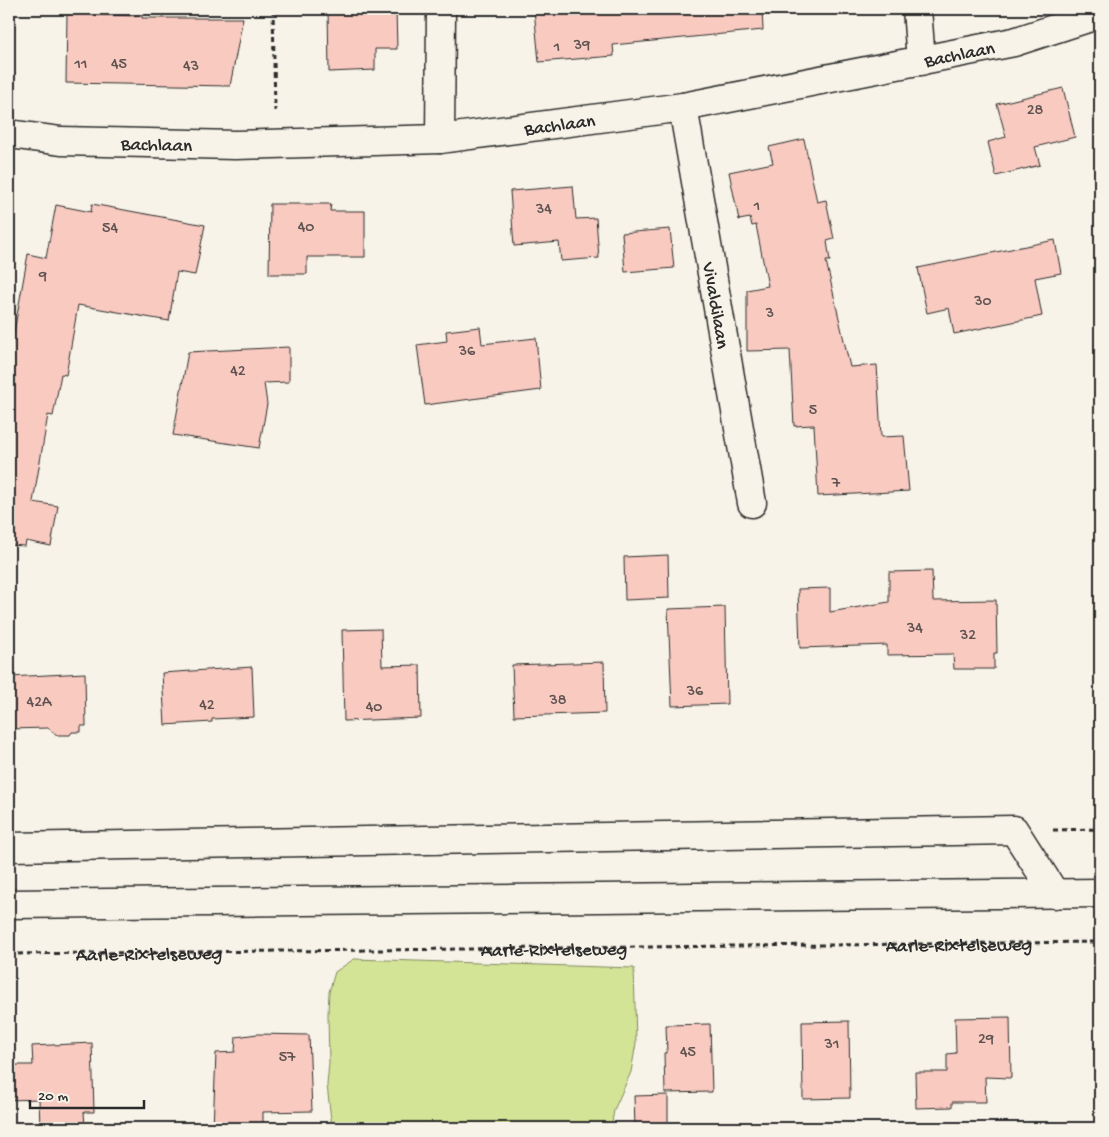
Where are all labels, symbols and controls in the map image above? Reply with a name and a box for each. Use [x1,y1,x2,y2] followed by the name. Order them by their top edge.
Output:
[573,37,590,56] house number: 39
[922,38,997,75] street label: Bachlaan
[553,39,560,58] house number: 1
[74,56,87,75] house number: 11
[111,56,127,75] house number: 45
[183,58,199,77] house number: 43
[1027,102,1044,121] house number: 28
[522,111,597,143] street label: Bachlaan
[120,134,192,159] street label: Bachlaan
[753,198,760,217] house number: 1
[535,201,552,220] house number: 34
[298,219,314,238] house number: 40
[102,220,118,239] house number: 54
[695,260,733,351] street label: Vivaldilaan
[38,268,47,287] house number: 9
[973,293,992,312] house number: 30
[765,305,774,324] house number: 3
[458,343,476,362] house number: 36
[230,363,246,382] house number: 42
[809,402,817,421] house number: 5
[831,475,841,494] house number: 7
[906,620,923,639] house number: 34
[959,627,976,646] house number: 32
[686,683,704,702] house number: 36
[548,692,567,711] house number: 38
[27,694,53,713] house number: 42A
[199,697,215,716] house number: 42
[366,699,382,718] house number: 40
[886,935,1033,959] street label: Aarle-Rixtelseweg
[481,939,628,964] street label: Aarle-Rixtelseweg
[76,944,223,968] street label: Aarle-Rixtelseweg
[978,1031,994,1050] house number: 29
[824,1036,839,1055] house number: 31
[680,1044,696,1063] house number: 45
[279,1049,296,1068] house number: 57
[30,1077,144,1109] scale bar
[38,1088,68,1106] text: 20 m

